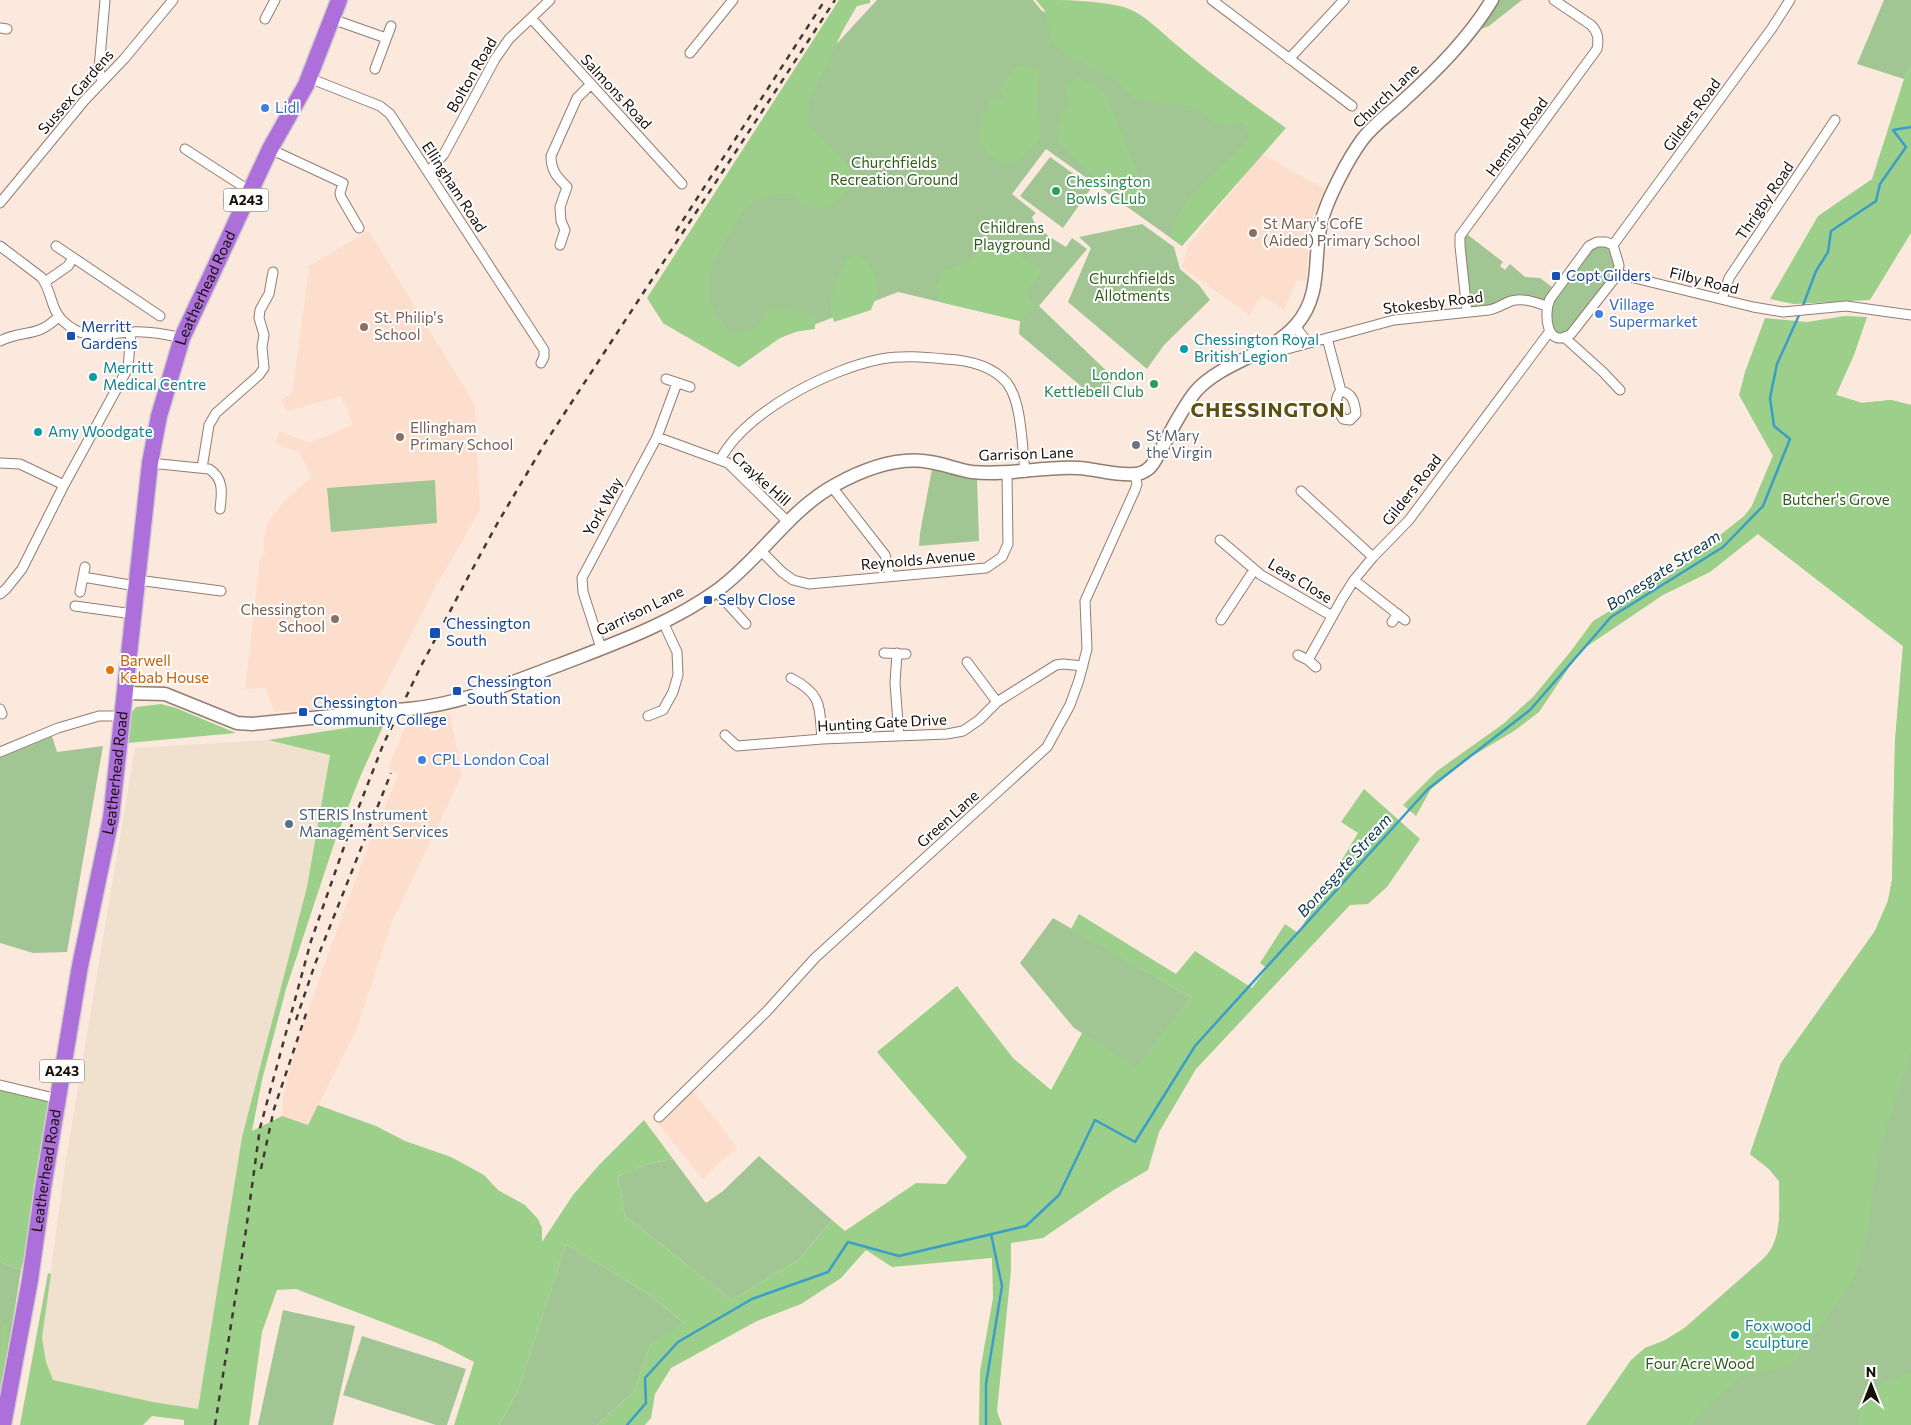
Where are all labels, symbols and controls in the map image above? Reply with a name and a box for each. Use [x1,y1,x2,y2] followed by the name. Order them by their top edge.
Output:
[442,34,500,115] street label: Bolton Road
[34,45,117,137] street label: Sussex Gardens
[577,50,656,132] street label: Salmons Road
[1349,59,1422,131] street label: Church Lane
[1659,74,1724,154] street label: Gilders Road
[1481,93,1551,179] street label: Hemsby Road
[275,98,300,116] place label: Lidl
[259,102,271,114] marker: Lidl
[419,138,491,235] street label: Ellingham Road
[830,153,958,188] park label: Churchfields Recreation Ground
[1731,158,1797,243] street label: Thrigby Road
[1066,172,1151,207] place label: Chessington Bowls CLub
[1050,185,1062,197] marker: Chessington Bowls CLub
[224,188,268,212] road number: A243
[1263,214,1420,249] place label: St Mary's CofE (Aided) Primary School
[974,218,1050,253] park label: Childrens Playground
[1247,227,1259,239] marker: St Mary's CofE (Aided) Primary School
[170,228,239,347] street label: Leatherhead Road
[1668,263,1741,297] street label: Filby Road
[1566,266,1651,284] place label: Copt Gilders
[1089,269,1175,304] park label: Churchfields Allotments
[1550,270,1562,282] marker: Copt Gilders
[1382,287,1484,317] street label: Stokesby Road
[1609,295,1698,330] place label: Village Supermarket
[374,308,444,343] place label: St. Philip's School
[1593,308,1605,320] marker: Village Supermarket
[81,317,138,352] place label: Merritt Gardens
[358,321,370,333] marker: St. Philip's School
[65,330,77,342] marker: Merritt Gardens
[1194,330,1319,365] place label: Chessington Royal British Legion
[1178,343,1190,355] marker: Chessington Royal British Legion
[103,358,206,393] place label: Merritt Medical Centre
[1044,365,1144,400] place label: London Kettlebell Club
[87,371,99,383] marker: Merritt Medical Centre
[1148,378,1160,390] marker: London Kettlebell Club
[1191,397,1345,421] district label: CHESSINGTON
[410,418,513,453] place label: Ellingham Primary School
[48,422,153,440] place label: Amy Woodgate
[32,426,44,438] marker: Amy Woodgate
[1146,426,1212,461] place label: St Mary the Virgin
[394,431,406,443] marker: Ellingham Primary School
[1130,439,1142,451] marker: St Mary the Virgin
[978,442,1074,464] street label: Garrison Lane
[729,447,795,509] street label: Crayke Hill
[1378,450,1445,529] street label: Gilders Road
[579,474,626,539] street label: York Way
[1782,490,1890,508] park label: Butcher's Grove
[1602,526,1723,614] water label: Bonesgate Stream
[860,545,976,573] street label: Reynolds Avenue
[1265,554,1336,606] street label: Leas Close
[593,581,686,639] street label: Garrison Lane
[718,590,796,608] place label: Selby Close
[702,594,714,606] marker: Selby Close
[240,600,325,635] place label: Chessington School
[329,613,341,625] marker: Chessington School
[446,614,531,649] place label: Chessington South
[428,626,442,640] marker: Chessington South
[120,651,209,686] place label: Barwell Kebab House
[104,664,116,676] marker: Barwell Kebab House
[467,672,561,707] place label: Chessington South Station
[451,685,463,697] marker: Chessington South Station
[313,693,447,728] place label: Chessington Community College
[297,706,309,718] marker: Chessington Community College
[98,710,131,836] street label: Leatherhead Road
[817,710,947,734] street label: Hunting Gate Drive
[432,750,549,768] place label: CPL London Coal
[416,754,428,766] marker: CPL London Coal
[913,786,982,851] street label: Green Lane
[299,805,449,840] place label: STERIS Instrument Management Services
[1292,809,1395,920] water label: Bonesgate Stream
[283,818,295,830] marker: STERIS Instrument Management Services
[40,1060,84,1082] road number: A243
[27,1108,64,1233] street label: Leatherhead Road
[1745,1316,1811,1351] place label: Fox wood sculpture
[1729,1329,1741,1341] marker: Fox wood sculpture
[1645,1354,1755,1372] park label: Four Acre Wood
[1846,1360,1896,1410] north arrow
[1866,1363,1876,1380] text: N

